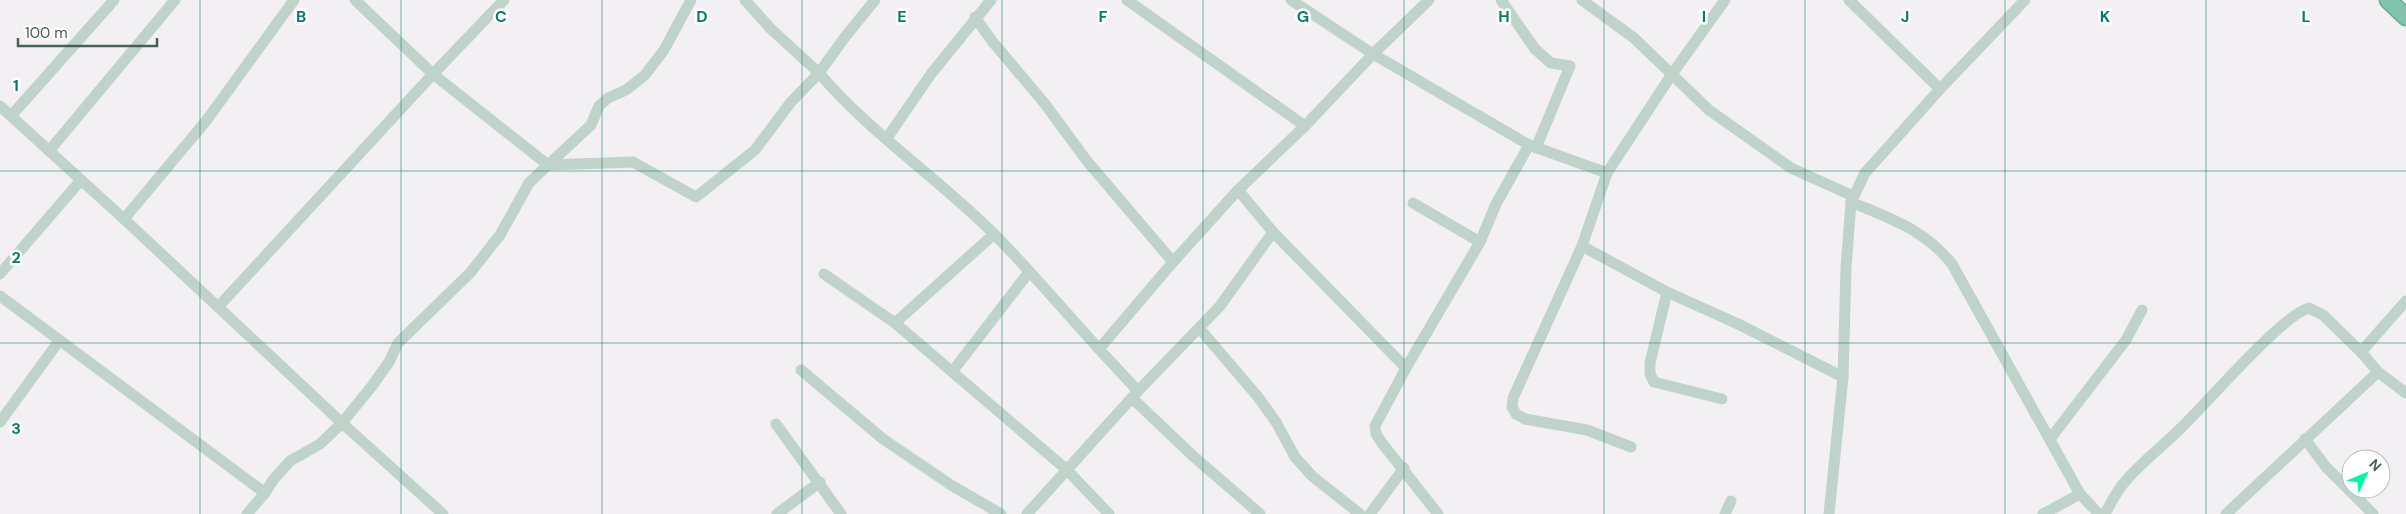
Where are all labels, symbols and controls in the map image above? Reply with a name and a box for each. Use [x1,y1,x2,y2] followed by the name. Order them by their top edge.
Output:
[296,6,306,27] text: B
[495,6,507,27] text: C
[696,6,708,27] text: D
[897,6,907,27] text: E
[1099,6,1108,27] text: F
[1297,6,1309,27] text: G
[1498,6,1510,27] text: H
[1702,6,1706,27] text: I
[1901,6,1909,27] text: J
[2100,6,2111,27] text: K
[2302,6,2311,27] text: L
[18,15,156,47] scale bar
[25,23,68,43] text: 100 m
[13,75,19,96] text: 1
[11,247,21,268] text: 2
[11,418,21,439] text: 3
[2341,449,2391,499] north arrow
[2365,455,2385,475] text: N

